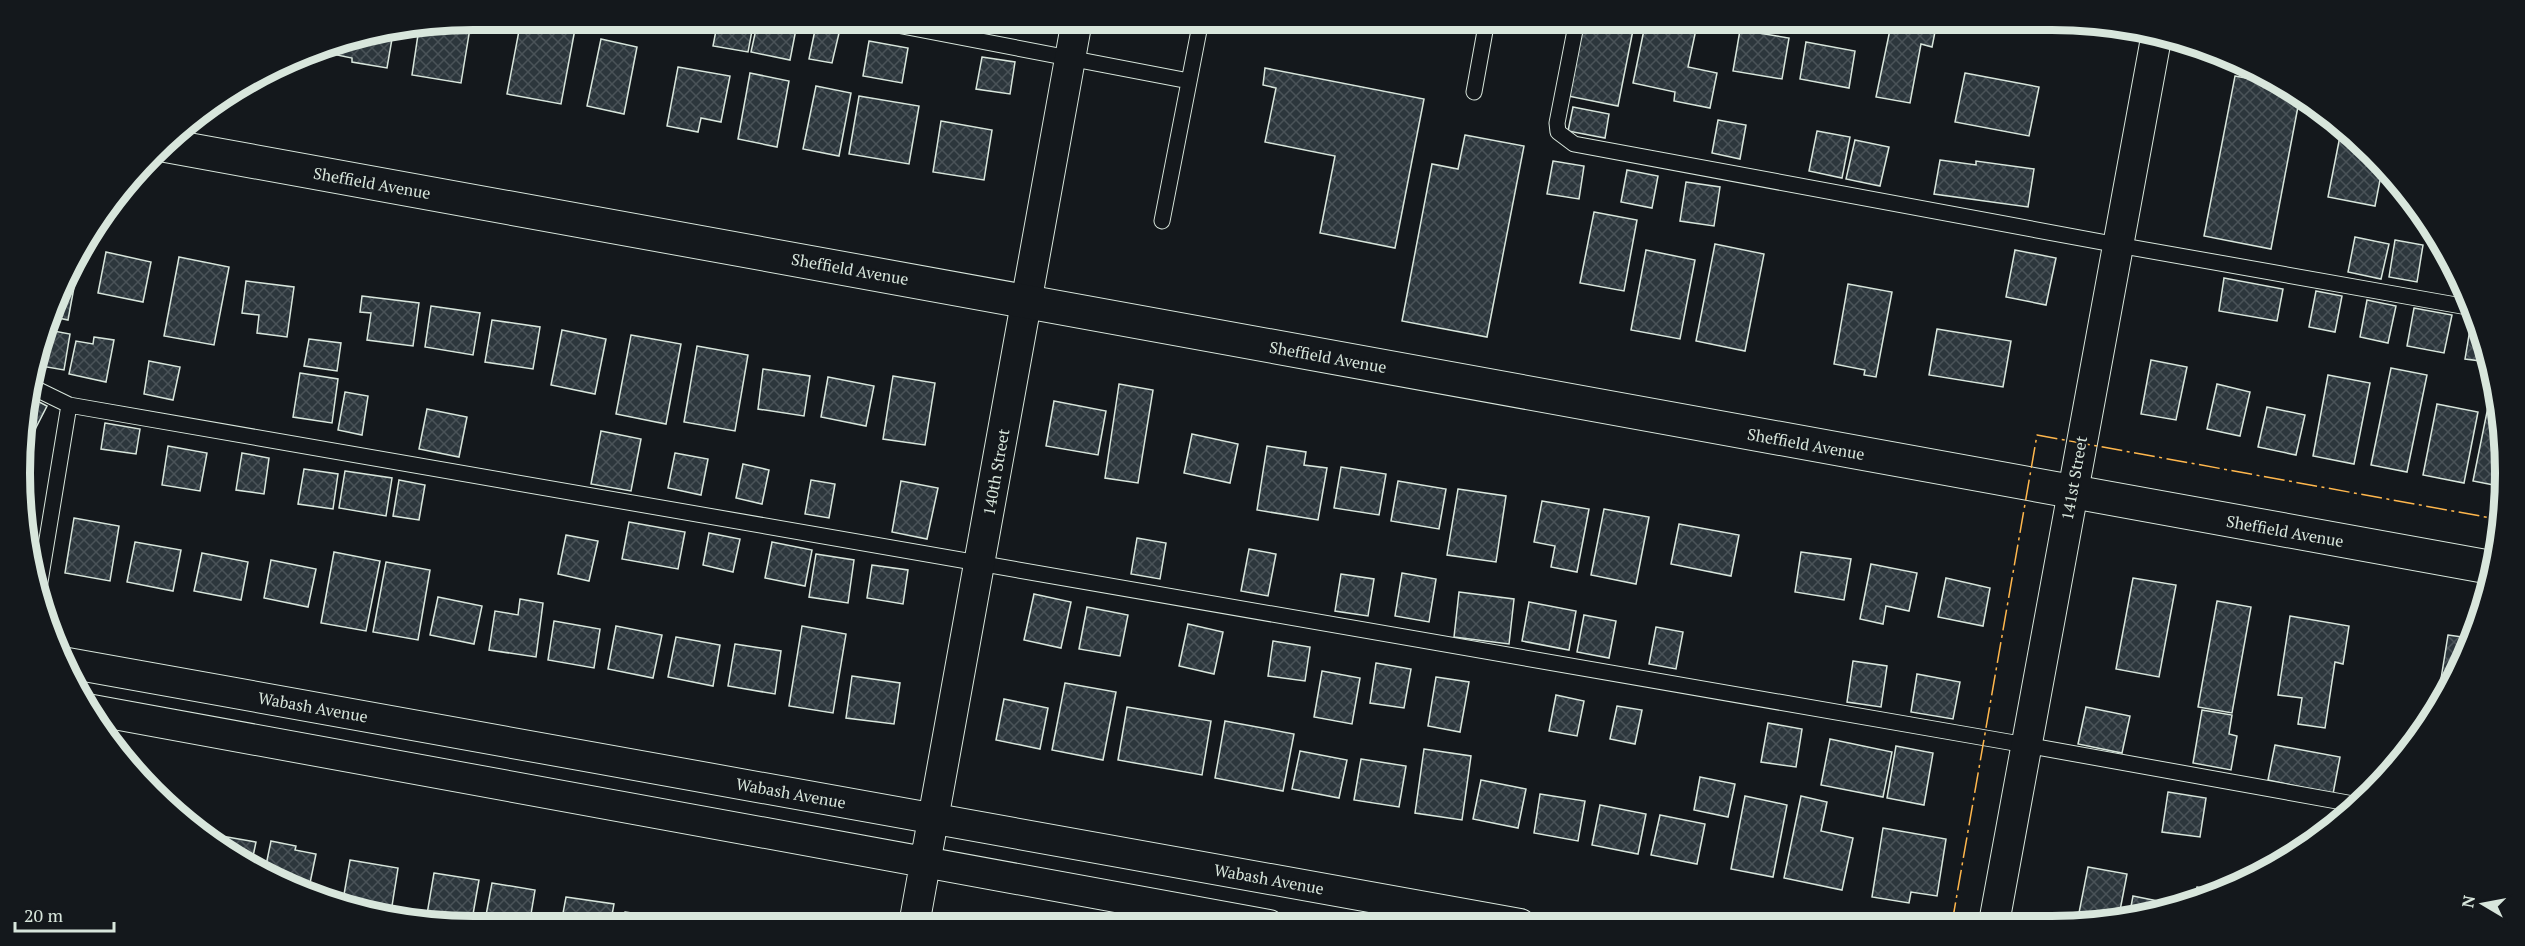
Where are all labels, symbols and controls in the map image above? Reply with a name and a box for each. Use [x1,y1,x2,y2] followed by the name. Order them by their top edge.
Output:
[312,162,432,204] street label: Sheffield Avenue
[790,248,910,290] street label: Sheffield Avenue
[1268,336,1388,378] street label: Sheffield Avenue
[1746,423,1866,465] street label: Sheffield Avenue
[978,427,1014,517] street label: 140th Street
[2056,434,2092,522] street label: 141st Street
[2225,510,2345,552] street label: Sheffield Avenue
[256,687,370,727] street label: Wabash Avenue
[734,773,848,813] street label: Wabash Avenue
[1212,859,1326,899] street label: Wabash Avenue
[2453,874,2513,934] north arrow
[2456,894,2480,909] text: N
[15,895,114,933] scale bar
[24,903,64,927] text: 20 m

